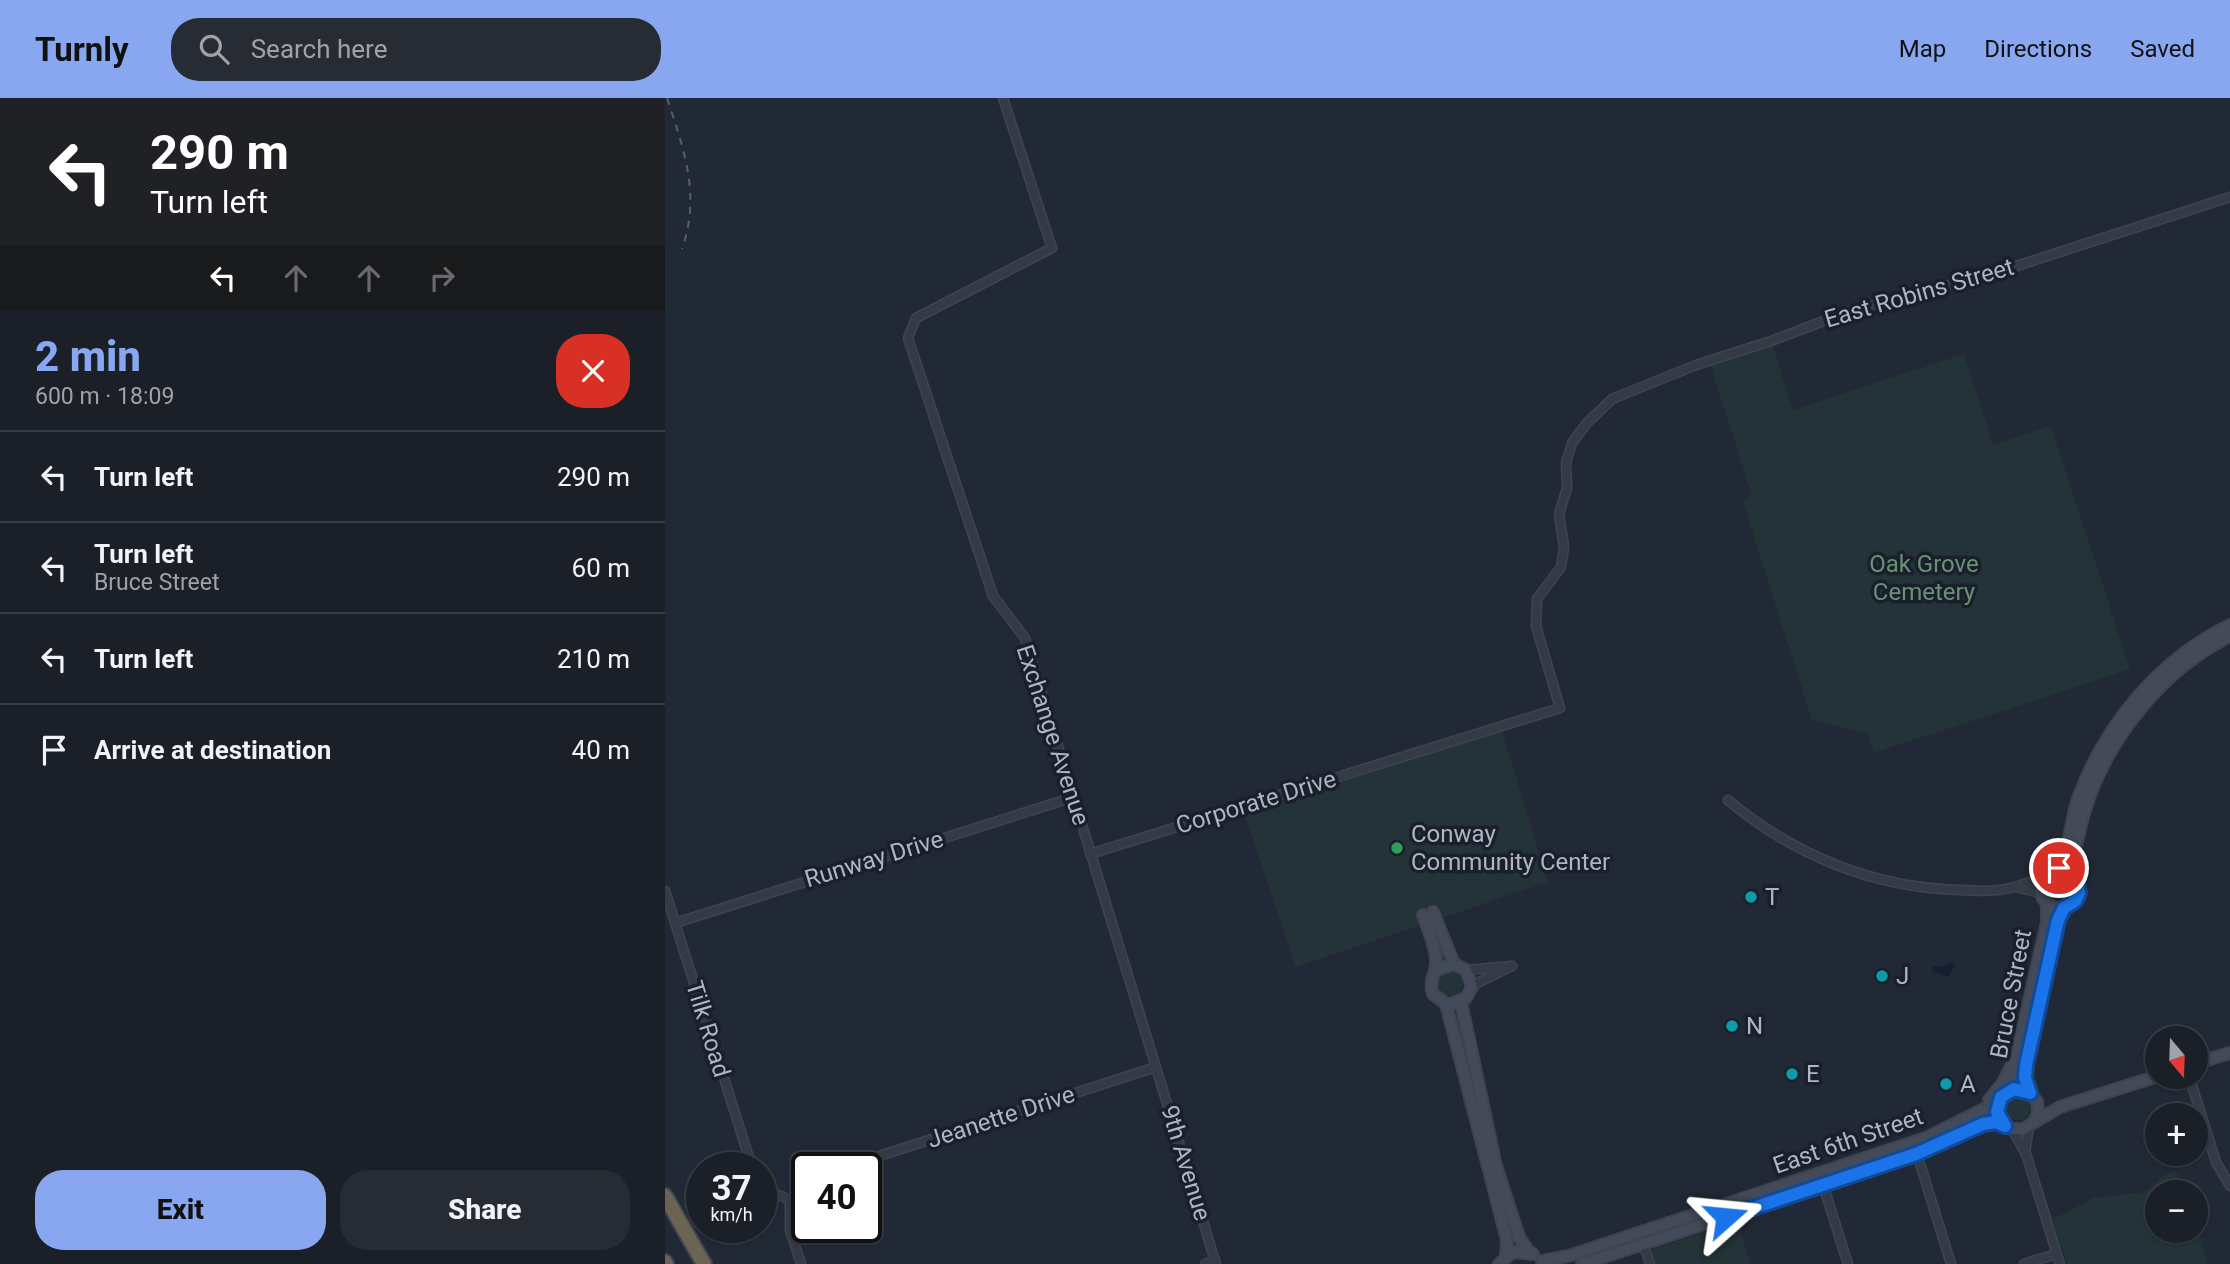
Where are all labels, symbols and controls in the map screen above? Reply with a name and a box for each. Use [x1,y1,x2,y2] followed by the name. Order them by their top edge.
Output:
[171,18,661,81] search box
[35,30,129,69] text: Turnly
[195,30,233,68] icon: search
[251,34,387,64] text: Search here
[1899,35,1946,63] text: Map
[1984,35,2092,63] text: Directions
[2130,35,2195,63] text: Saved
[150,124,289,181] text: 290 m
[35,126,126,217] icon: left
[150,183,268,221] text: Turn left
[1821,253,2017,333] street label: East Robins Street
[204,259,242,297] icon: left
[277,259,315,297] icon: ahead
[350,259,388,297] icon: ahead
[423,259,461,297] icon: right
[35,332,141,381] text: 2 min
[556,334,630,408] button: close
[35,383,174,410] text: 600 m · 18:09
[35,458,73,496] icon: left
[94,462,193,492] text: Turn left
[557,462,630,492] text: 290 m
[94,539,193,569] text: Turn left
[35,549,73,587] icon: left
[1869,550,1979,606] park label: Oak Grove Cemetery
[572,553,630,583] text: 60 m
[94,569,219,596] text: Bruce Street
[35,640,73,678] icon: left
[1011,641,1095,829] street label: Exchange Avenue
[94,644,193,674] text: Turn left
[557,644,630,674] text: 210 m
[35,731,73,769] icon: arrive
[94,735,331,765] text: Arrive at destination
[572,735,630,765] text: 40 m
[1173,764,1339,840] street label: Corporate Drive
[1411,820,1610,876] place label: Conway Community Center
[801,825,947,893] street label: Runway Drive
[2029,838,2089,898] pin
[1389,840,1405,856] marker: Conway Community Center
[2040,849,2078,887] icon: arrive
[1765,883,1779,911] place label: T
[1743,889,1759,905] marker: T
[1985,927,2037,1061] street label: Bruce Street
[1896,962,1909,990] place label: J
[1874,968,1890,984] marker: J
[680,977,736,1081] street label: Tilk Road
[1746,1012,1763,1040] place label: N
[1724,1018,1740,1034] marker: N
[2145,1026,2209,1088] north arrow
[2145,1026,2208,1243] map controls
[1806,1060,1820,1088] place label: E
[1784,1066,1800,1082] marker: E
[1960,1070,1976,1098] place label: A
[1938,1076,1954,1092] marker: A
[924,1080,1078,1154] street label: Jeanette Drive
[1155,1102,1217,1224] street label: 9th Avenue
[1769,1102,1927,1180] street label: East 6th Street
[2145,1103,2208,1166] button: +
[791,1152,882,1243] speed limit sign: 40
[711,1168,752,1209] text: 37
[35,1170,326,1250] button: Exit
[340,1170,630,1250] button: Share
[1689,1180,1763,1254] position arrow
[2145,1180,2208,1243] button: −
[710,1204,753,1225] text: km/h

